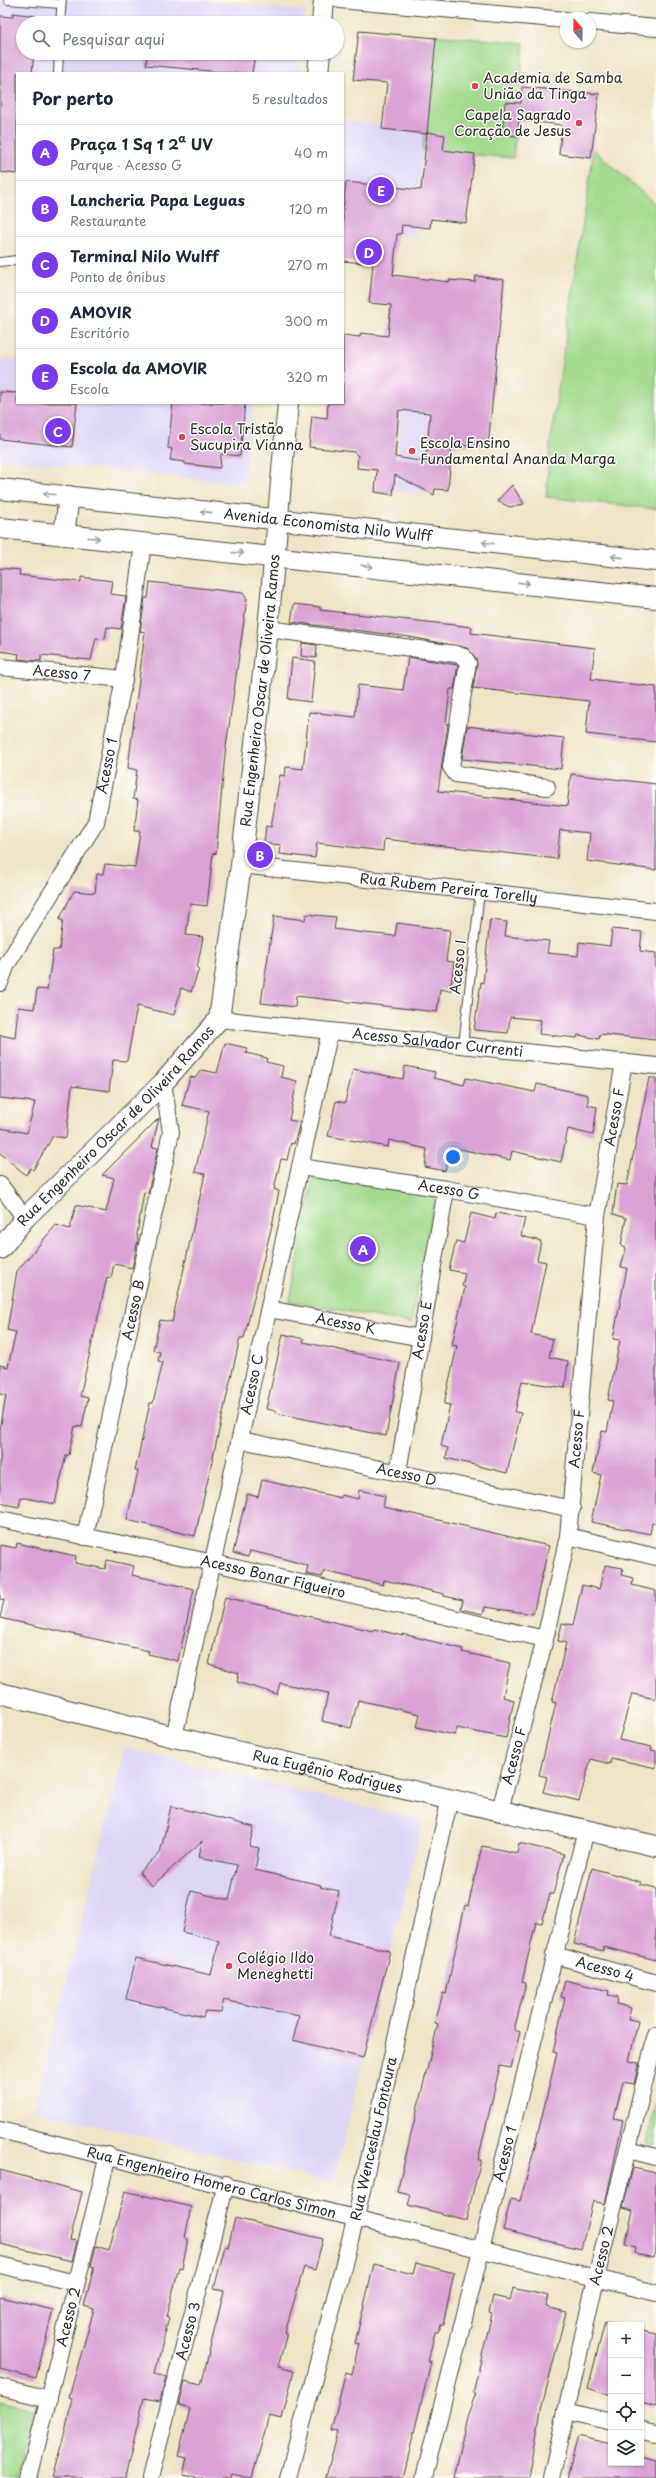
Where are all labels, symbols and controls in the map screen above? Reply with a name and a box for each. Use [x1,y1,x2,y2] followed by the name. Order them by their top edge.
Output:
[560,12,596,48] north arrow
[16,16,344,60] search box
[30,27,52,49] icon: search
[62,27,165,50] text: Pesquisar aqui
[483,67,623,104] place label: Academia de Samba União da Tinga
[470,81,480,91] marker: Academia de Samba União da Tinga
[32,85,113,111] text: Por perto
[251,89,328,108] text: 5 resultados
[454,104,571,141] place label: Capela Sagrado Coração de Jesus
[574,118,584,128] marker: Capela Sagrado Coração de Jesus
[70,132,213,155] text: Praça 1 Sq 1 2ª UV
[40,143,50,162] text: A
[294,143,328,162] text: 40 m
[70,155,183,174] text: Parque · Acesso G
[368,175,394,205] pin: E
[70,188,245,211] text: Lancheria Papa Leguas
[41,199,49,218] text: B
[289,199,328,218] text: 120 m
[70,211,146,230] text: Restaurante
[356,237,382,267] pin: D
[70,244,219,267] text: Terminal Nilo Wulff
[40,255,50,274] text: C
[287,255,328,274] text: 270 m
[70,267,165,286] text: Ponto de ônibus
[70,300,131,323] text: AMOVIR
[40,311,50,330] text: D
[284,311,328,330] text: 300 m
[70,323,129,342] text: Escritório
[70,356,207,379] text: Escola da AMOVIR
[41,367,49,386] text: E
[286,367,328,386] text: 320 m
[70,379,109,398] text: Escola
[45,416,71,446] pin: C
[190,418,304,455] place label: Escola Tristão Sucupira Vianna
[177,432,187,442] marker: Escola Tristão Sucupira Vianna
[420,432,616,469] place label: Escola Ensino Fundamental Ananda Marga
[407,446,417,456] marker: Escola Ensino Fundamental Ananda Marga
[43,490,56,498] one-way arrow
[223,503,435,547] street label: Avenida Economista Nilo Wulff
[200,508,213,515] one-way arrow
[87,534,100,542] one-way arrow
[482,539,495,547] one-way arrow
[231,549,244,556] one-way arrow
[234,553,285,828] street label: Rua Engenheiro Oscar de Oliveira Ramos
[611,553,624,561] one-way arrow
[360,562,373,570] one-way arrow
[517,580,530,587] one-way arrow
[32,659,92,686] street label: Acesso 7
[91,736,122,796] street label: Acesso 1
[247,840,273,870] pin: B
[359,867,539,908] street label: Rua Rubem Pereira Torelly
[444,939,471,995] street label: Acesso I
[12,1021,219,1230] street label: Rua Engenheiro Oscar de Oliveira Ramos
[351,1022,524,1062] street label: Acesso Salvador Currenti
[598,1086,629,1148] street label: Acesso F
[443,1147,463,1167] your location
[417,1174,482,1205] street label: Acesso G
[350,1234,376,1264] pin: A
[116,1278,149,1342] street label: Acesso B
[406,1299,437,1361] street label: Acesso E
[314,1307,378,1339] street label: Acesso K
[235,1352,268,1417] street label: Acesso C
[563,1408,589,1469] street label: Acesso F
[374,1457,439,1491] street label: Acesso D
[199,1550,348,1603] street label: Acesso Bonar Figueiro
[496,1725,531,1787] street label: Acesso F
[251,1744,404,1798] street label: Rua Eugênio Rodrigues
[237,1947,314,1984] place label: Colégio Ildo Meneghetti
[574,1951,637,1987] street label: Acesso 4
[224,1961,234,1971] marker: Colégio Ildo Meneghetti
[344,2054,402,2223] street label: Rua Wenceslau Fontoura
[487,2124,522,2184] street label: Acesso 1
[85,2141,339,2223] street label: Rua Engenheiro Homero Carlos Simon
[584,2224,619,2287] street label: Acesso 2
[51,2285,85,2349] street label: Acesso 2
[170,2299,205,2362] street label: Acesso 3
[608,2322,644,2466] map controls
[608,2322,644,2358] button: +
[608,2358,644,2394] button: −
[608,2394,644,2430] button: locate
[608,2430,644,2466] button: layers

